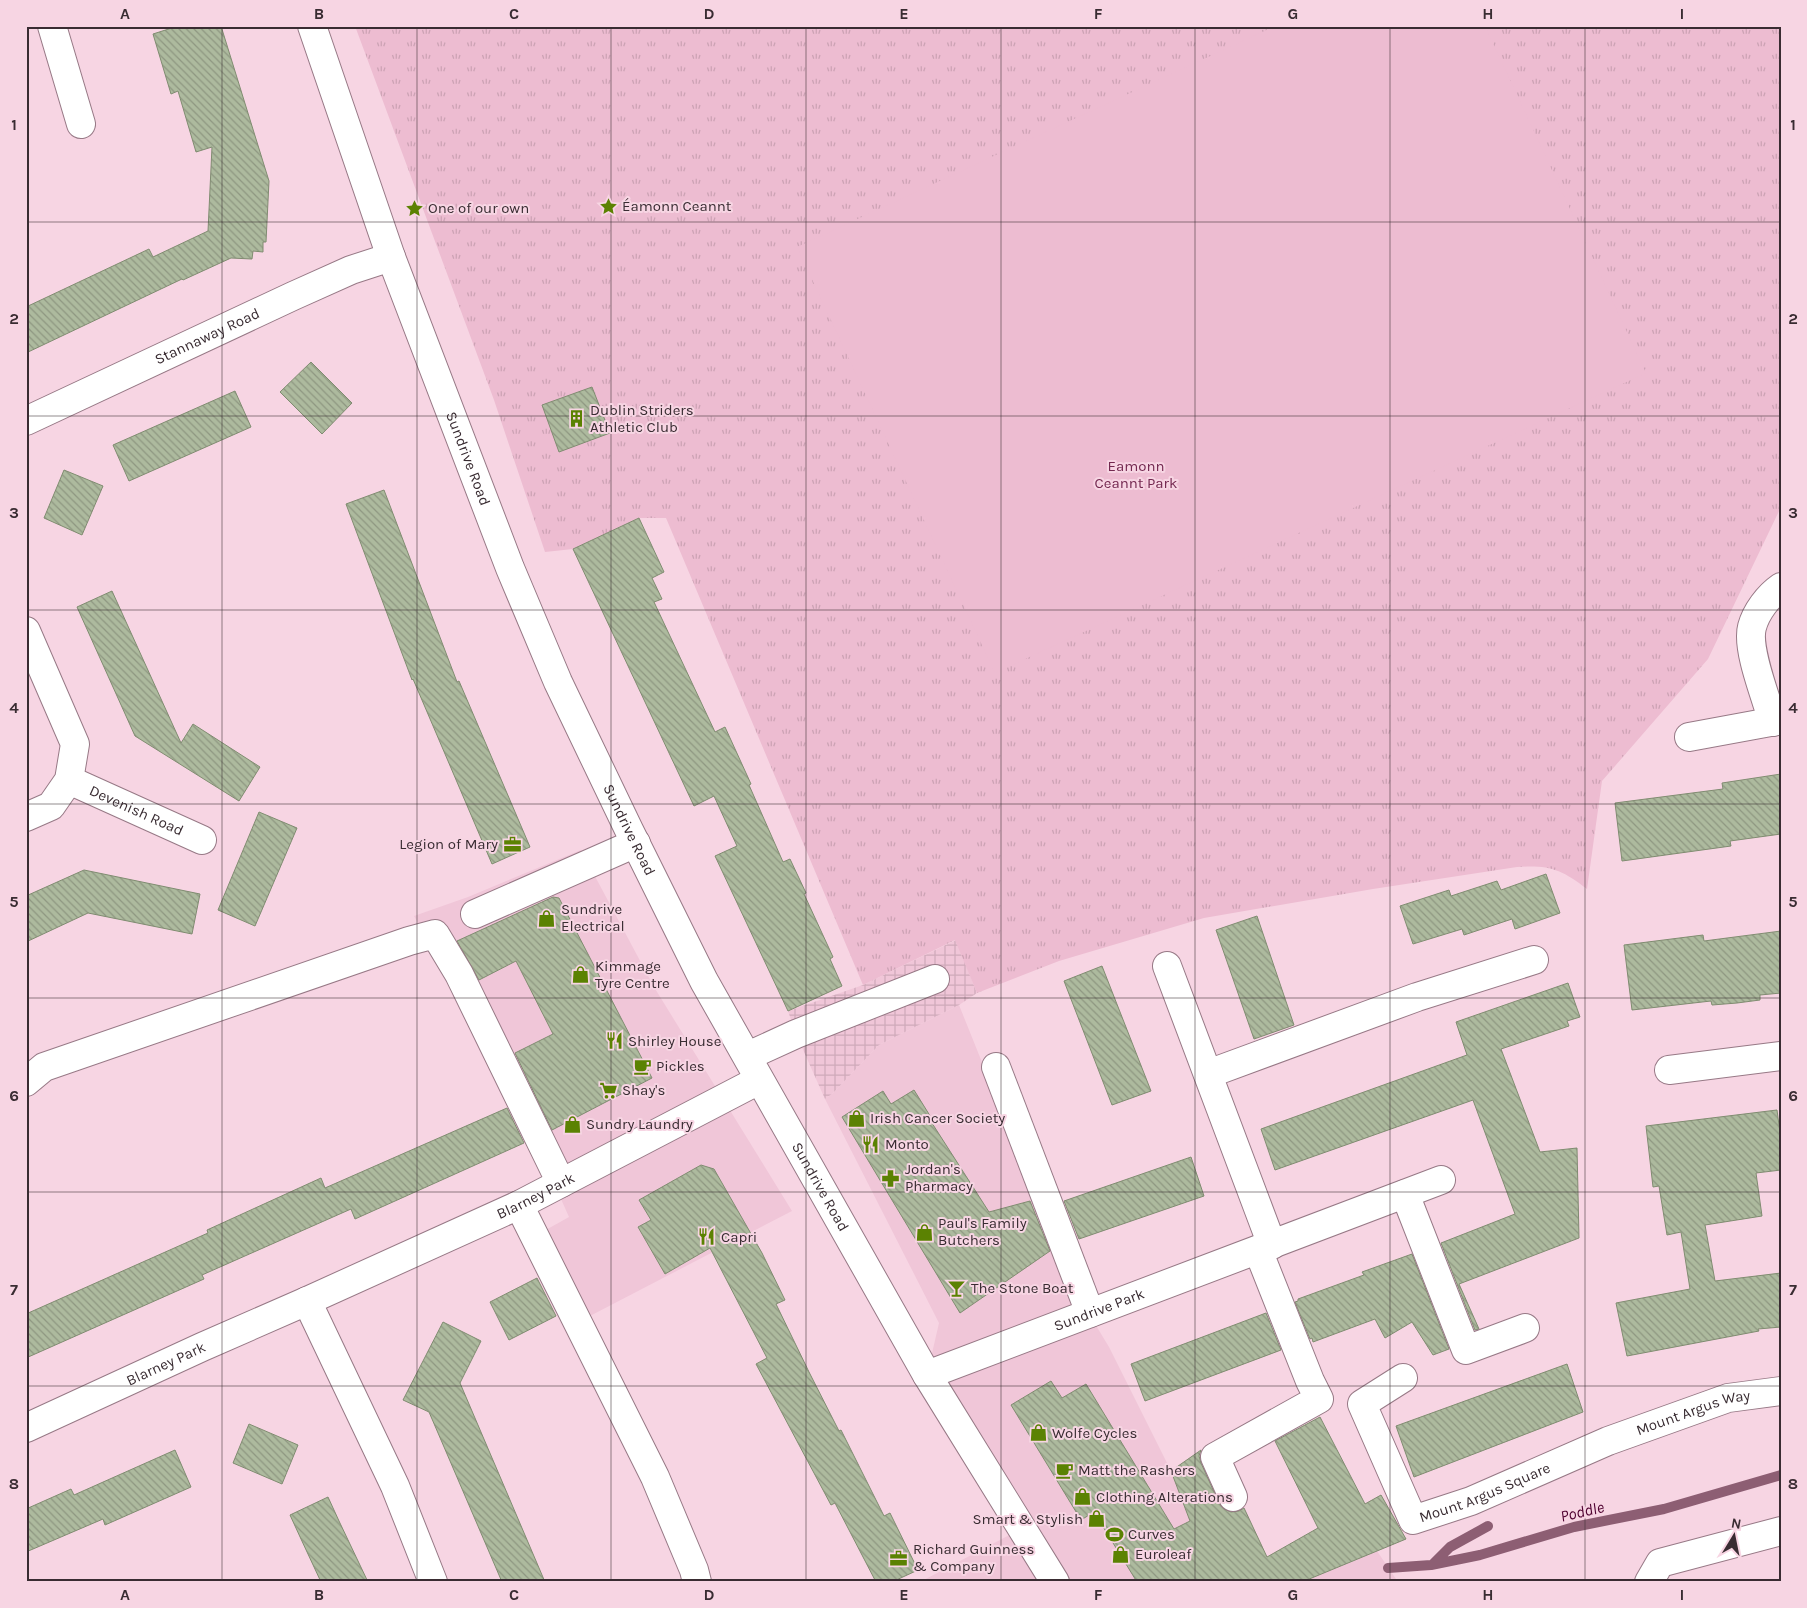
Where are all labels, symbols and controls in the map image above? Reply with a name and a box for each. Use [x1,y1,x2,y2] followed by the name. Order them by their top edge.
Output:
[120,4,130,23] text: A
[314,4,324,23] text: B
[509,4,519,23] text: C
[704,4,715,23] text: D
[899,4,909,23] text: E
[1094,4,1103,23] text: F
[1288,4,1298,23] text: G
[1482,4,1494,23] text: H
[1680,4,1684,23] text: I
[11,115,17,134] text: 1
[1790,115,1796,134] text: 1
[598,196,618,216] place icon: Éamonn Ceannt
[622,197,732,215] place label: Éamonn Ceannt
[404,198,424,218] place icon: One of our own
[428,199,529,217] place label: One of our own
[152,304,262,368] street label: Stannaway Road
[9,309,19,328] text: 2
[1788,309,1798,328] text: 2
[590,401,694,436] place label: Dublin Striders Athletic Club
[442,409,494,508] street label: Sundrive Road
[566,409,586,429] building icon: Dublin Striders Athletic Club
[1095,457,1177,492] park label: Eamonn Ceannt Park
[9,503,19,522] text: 3
[1788,503,1798,522] text: 3
[9,698,19,717] text: 4
[1788,698,1798,717] text: 4
[87,781,186,839] street label: Devenish Road
[599,781,659,879] street label: Sundrive Road
[502,834,522,854] office icon: Legion of Mary
[399,835,498,853] place label: Legion of Mary
[9,892,19,911] text: 5
[1788,892,1798,911] text: 5
[561,900,625,935] place label: Sundrive Electrical
[537,908,557,928] shop icon: Sundrive Electrical
[595,957,670,992] place label: Kimmage Tyre Centre
[571,965,591,985] shop icon: Kimmage Tyre Centre
[604,1031,624,1051] restaurant icon: Shirley House
[628,1032,721,1050] place label: Shirley House
[632,1056,652,1076] cafe icon: Pickles
[656,1057,705,1075] place label: Pickles
[598,1080,618,1100] supermarket icon: Shay's
[622,1081,665,1099] place label: Shay's
[9,1086,19,1105] text: 6
[1788,1086,1798,1105] text: 6
[846,1108,866,1128] shop icon: Irish Cancer Society
[870,1109,1005,1127] place label: Irish Cancer Society
[562,1114,582,1134] shop icon: Sundry Laundry
[586,1115,693,1133] place label: Sundry Laundry
[861,1134,881,1154] restaurant icon: Monto
[885,1135,929,1153] place label: Monto
[788,1139,853,1234] street label: Sundrive Road
[905,1160,973,1195] place label: Jordan's Pharmacy
[881,1168,901,1188] pharmacy icon: Jordan's Pharmacy
[494,1169,578,1223] street label: Blarney Park
[938,1214,1027,1249] place label: Paul's Family Butchers
[914,1222,934,1242] shop icon: Paul's Family Butchers
[697,1227,717,1247] restaurant icon: Capri
[721,1228,757,1246] place label: Capri
[947,1278,967,1298] bar icon: The Stone Boat
[971,1279,1074,1297] place label: The Stone Boat
[10,1280,18,1299] text: 7
[1789,1280,1797,1299] text: 7
[1051,1284,1147,1335] street label: Sundrive Park
[124,1338,208,1390] street label: Blarney Park
[1634,1386,1751,1439] street label: Mount Argus Way
[1028,1423,1048,1443] shop icon: Wolfe Cycles
[1052,1424,1137,1442] place label: Wolfe Cycles
[1417,1458,1553,1526] street label: Mount Argus Square
[1054,1460,1074,1480] cafe icon: Matt the Rashers
[1078,1461,1195,1479] place label: Matt the Rashers
[9,1474,19,1493] text: 8
[1788,1474,1798,1493] text: 8
[1072,1487,1092,1507] shop icon: Clothing Alterations
[1096,1488,1233,1506] place label: Clothing Alterations
[1558,1497,1606,1526] water label: Poddle
[1087,1509,1107,1529] shop icon: Smart & Stylish
[972,1510,1083,1528] place label: Smart & Stylish
[1710,1510,1760,1560] north arrow
[1730,1514,1743,1533] text: N
[1104,1524,1124,1544] sports icon: Curves
[1128,1525,1175,1543] place label: Curves
[913,1540,1034,1575] place label: Richard Guinness & Company
[1111,1544,1131,1564] shop icon: Euroleaf
[1135,1545,1192,1563] place label: Euroleaf
[889,1548,909,1568] office icon: Richard Guinness & Company
[120,1585,130,1604] text: A
[314,1585,324,1604] text: B
[509,1585,519,1604] text: C
[704,1585,715,1604] text: D
[899,1585,909,1604] text: E
[1094,1585,1103,1604] text: F
[1288,1585,1298,1604] text: G
[1482,1585,1494,1604] text: H
[1680,1585,1684,1604] text: I

